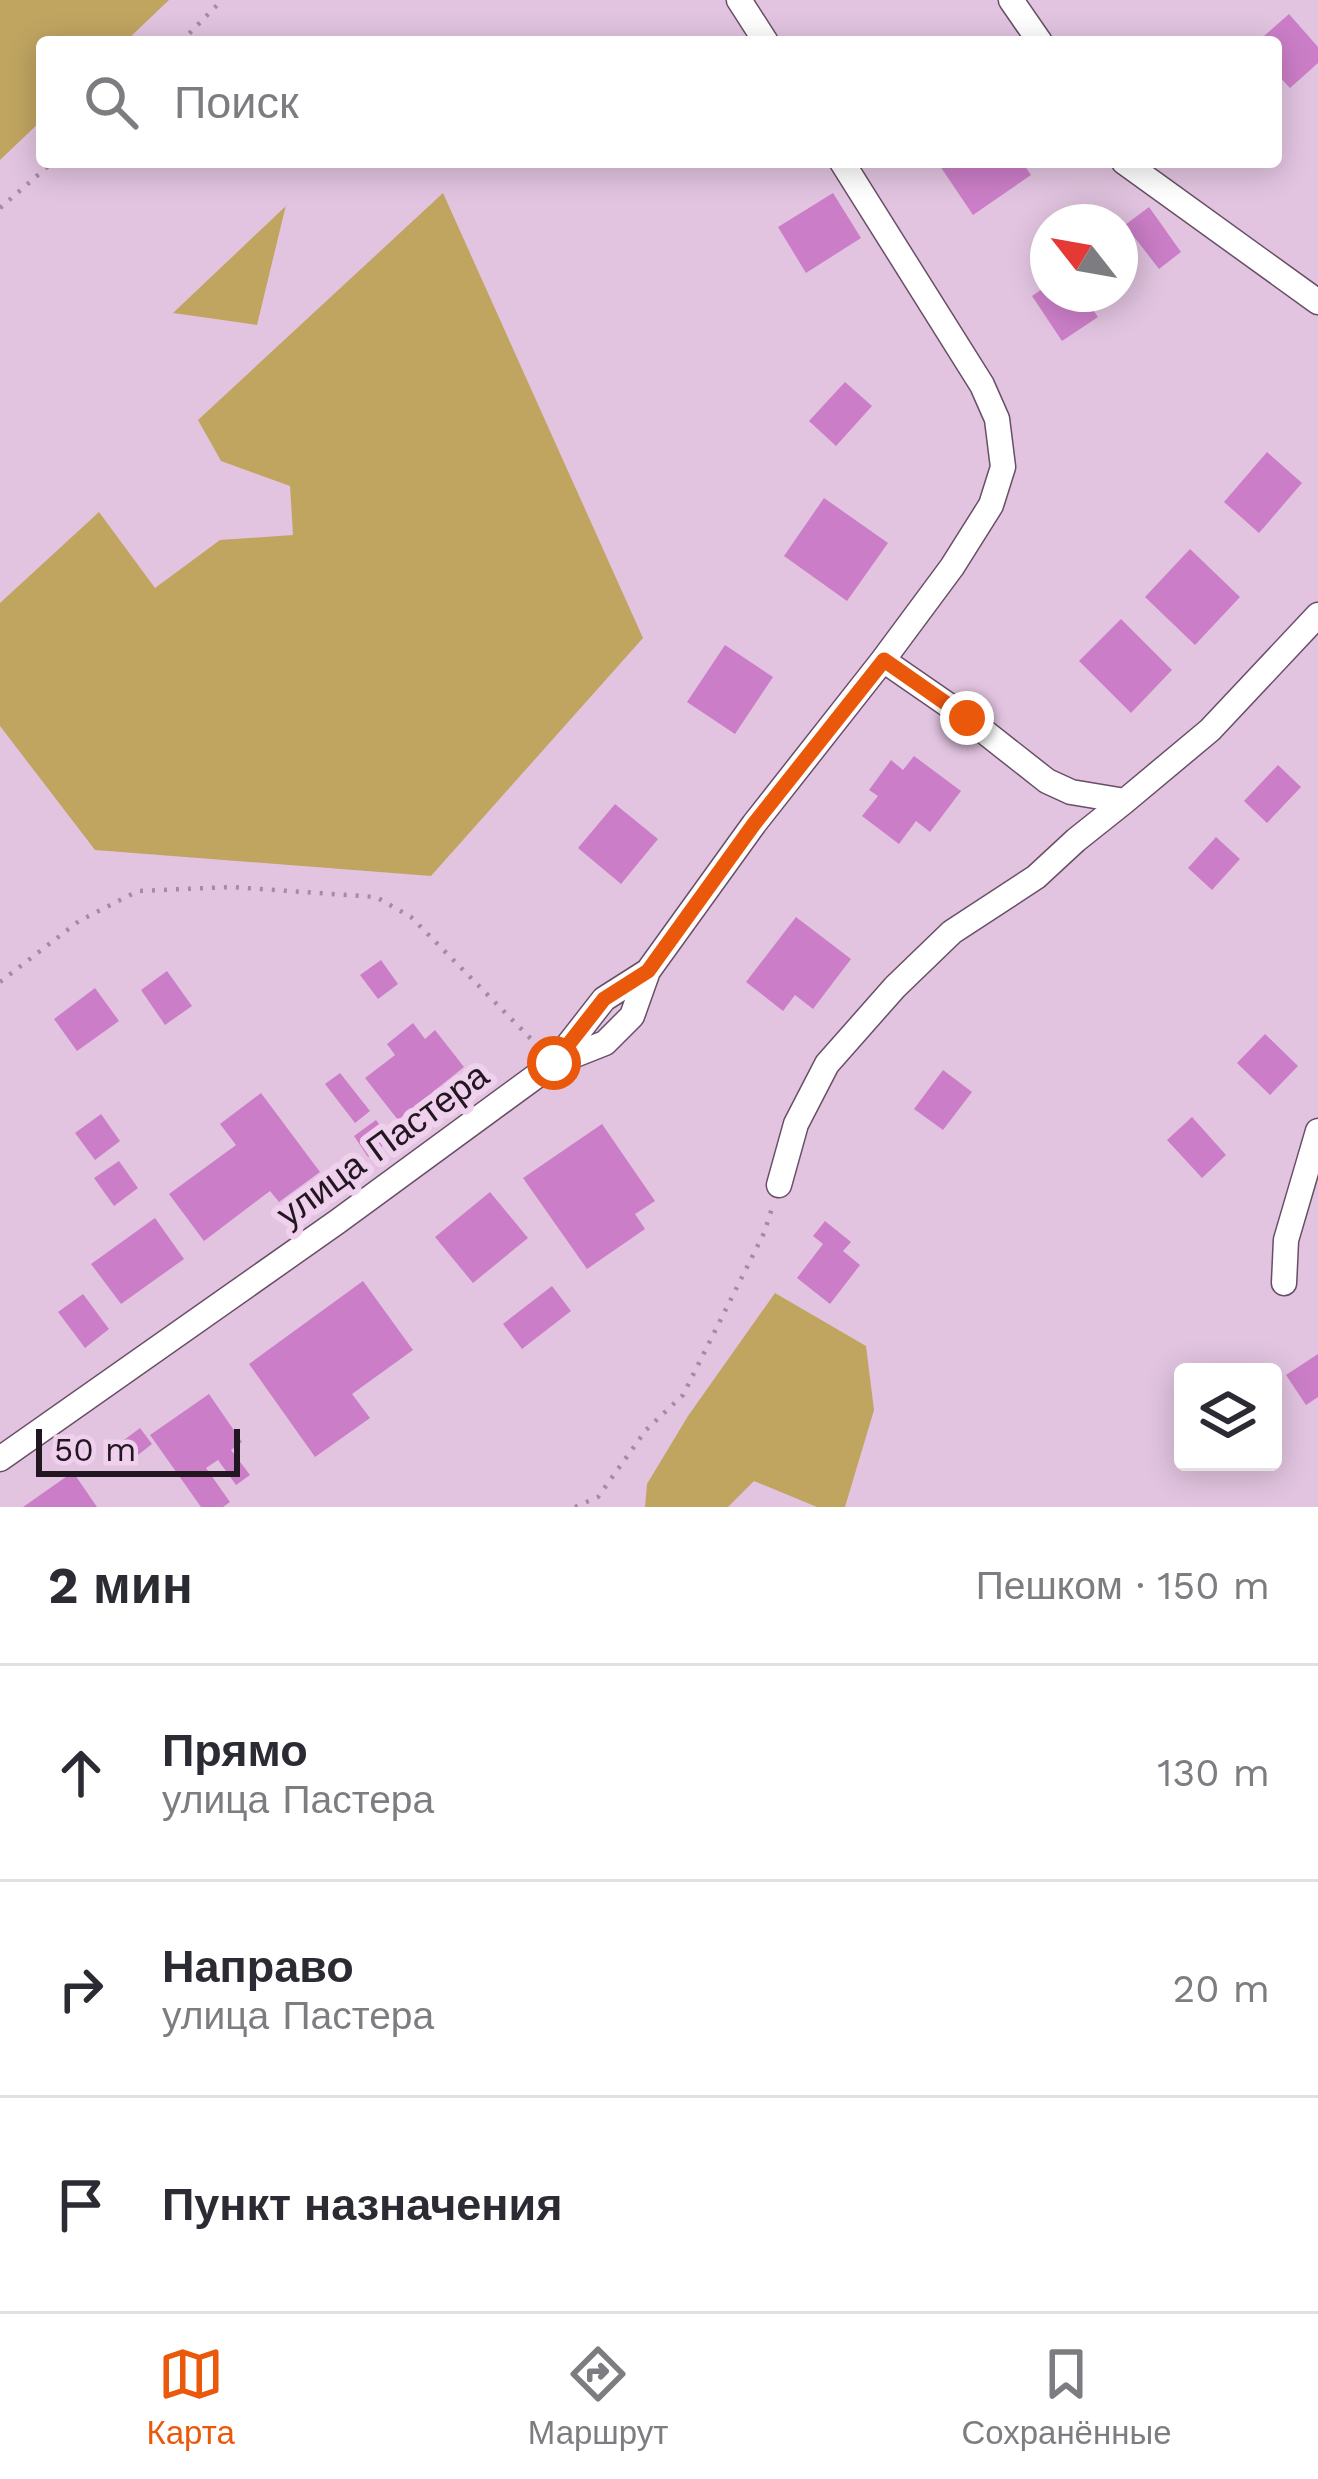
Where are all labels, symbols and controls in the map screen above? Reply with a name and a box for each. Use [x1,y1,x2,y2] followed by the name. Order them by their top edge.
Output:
[36,36,1282,168] search box
[78,69,144,135] icon: search
[174,76,299,129] text: Поиск
[1030,204,1138,312] north arrow
[940,691,994,745] route end
[527,1036,581,1090] route start
[269,1053,497,1236] street label: улица Пастера
[1174,1363,1282,1471] map controls
[1174,1363,1282,1471] button: layers
[36,1423,240,1476] scale bar
[54,1430,136,1469] text: 50 m
[48,1556,193,1615] text: 2 мин
[976,1563,1270,1608] text: Пешком · 150 m
[162,1724,308,1777] text: Прямо
[48,1740,114,1806] icon: ahead
[1157,1750,1270,1795] text: 130 m
[162,1777,434,1822] text: улица Пастера
[162,1940,354,1993] text: Направо
[48,1956,114,2022] icon: right
[1173,1966,1270,2011] text: 20 m
[162,1993,434,2038] text: улица Пастера
[48,2172,114,2238] icon: arrive
[162,2178,562,2231] text: Пункт назначения
[146,2341,235,2452] tab: Карта
[528,2341,668,2452] tab: Маршрут
[961,2341,1172,2452] tab: Сохранённые

